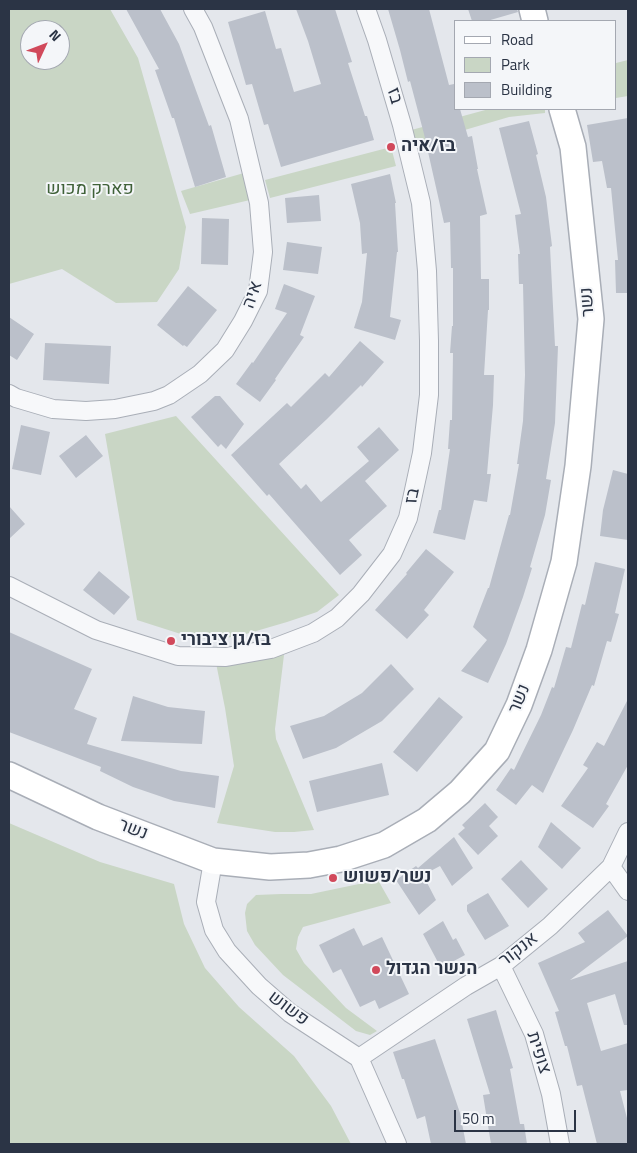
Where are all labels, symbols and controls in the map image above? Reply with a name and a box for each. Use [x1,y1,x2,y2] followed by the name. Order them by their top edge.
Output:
[20,20,70,70] north arrow
[454,20,617,110] legend
[45,24,67,46] text: N
[501,28,533,51] text: Road
[501,53,530,76] text: Park
[501,78,552,101] text: Building
[381,85,407,107] street label: בז
[401,136,455,158] place label: בז/איה
[385,141,397,153] marker: בז/איה
[46,179,134,201] park label: פארק מכוש
[238,278,268,312] street label: איה
[576,286,600,318] street label: נשר
[401,486,425,506] street label: בז
[181,630,271,652] place label: בז/גן ציבורי
[165,635,177,647] marker: בז/גן ציבורי
[504,681,536,717] street label: נשר
[115,815,151,845] street label: נשר
[343,867,431,889] place label: נשר/פשוש
[327,872,339,884] marker: נשר/פשוש
[495,928,543,972] street label: אנקור
[386,959,477,981] place label: הנשר הגדול
[370,964,382,976] marker: הנשר הגדול
[263,987,313,1031] street label: פשוש
[521,1029,555,1077] street label: צופית
[457,1100,580,1132] scale bar
[462,1107,495,1130] text: 50 m

